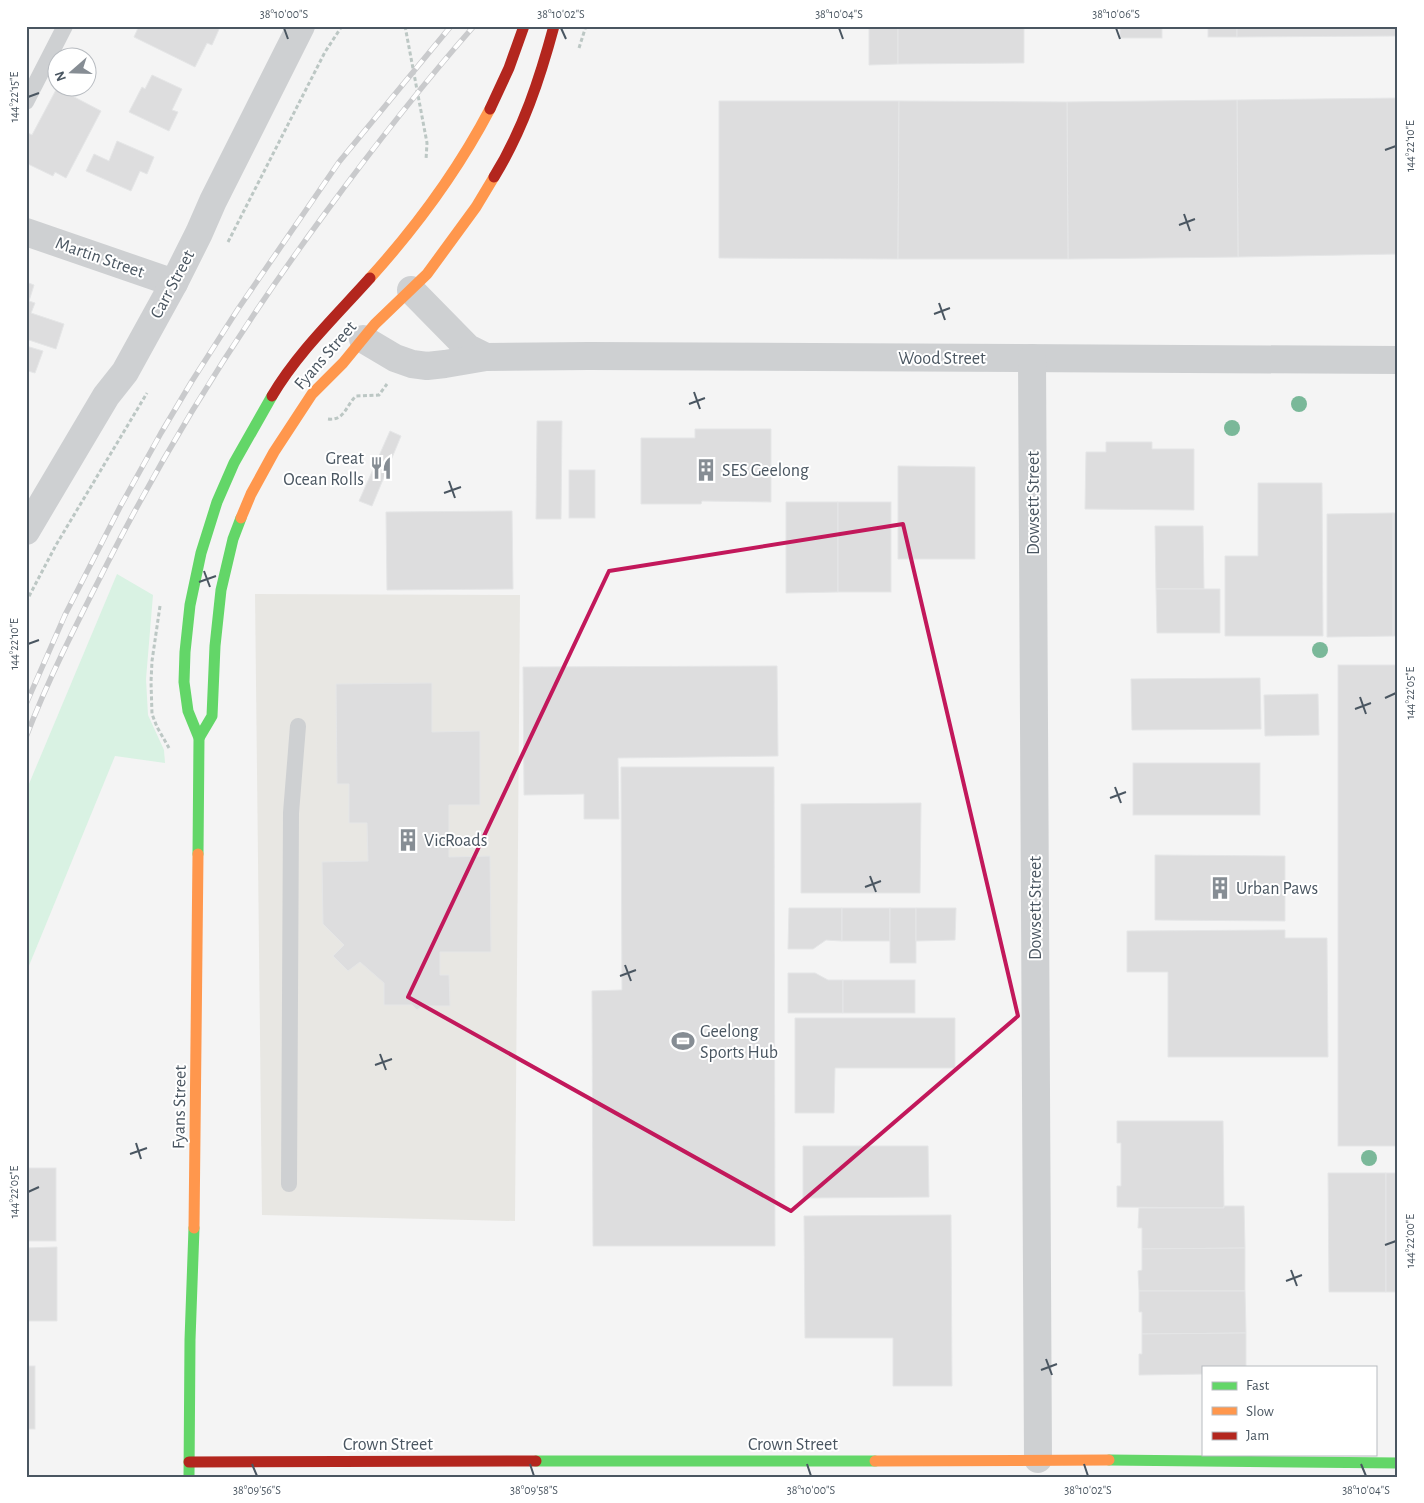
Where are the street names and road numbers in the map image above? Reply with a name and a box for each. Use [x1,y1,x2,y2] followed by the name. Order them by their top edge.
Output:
[53,234,147,282] street label: Martin Street
[147,247,198,322] street label: Carr Street
[291,318,360,393] street label: Fyans Street
[898,350,986,368] street label: Wood Street
[1025,451,1043,555] street label: Dowsett Street
[1027,856,1045,960] street label: Dowsett Street
[170,1064,190,1149] street label: Fyans Street
[343,1436,433,1454] street label: Crown Street
[748,1436,838,1454] street label: Crown Street

